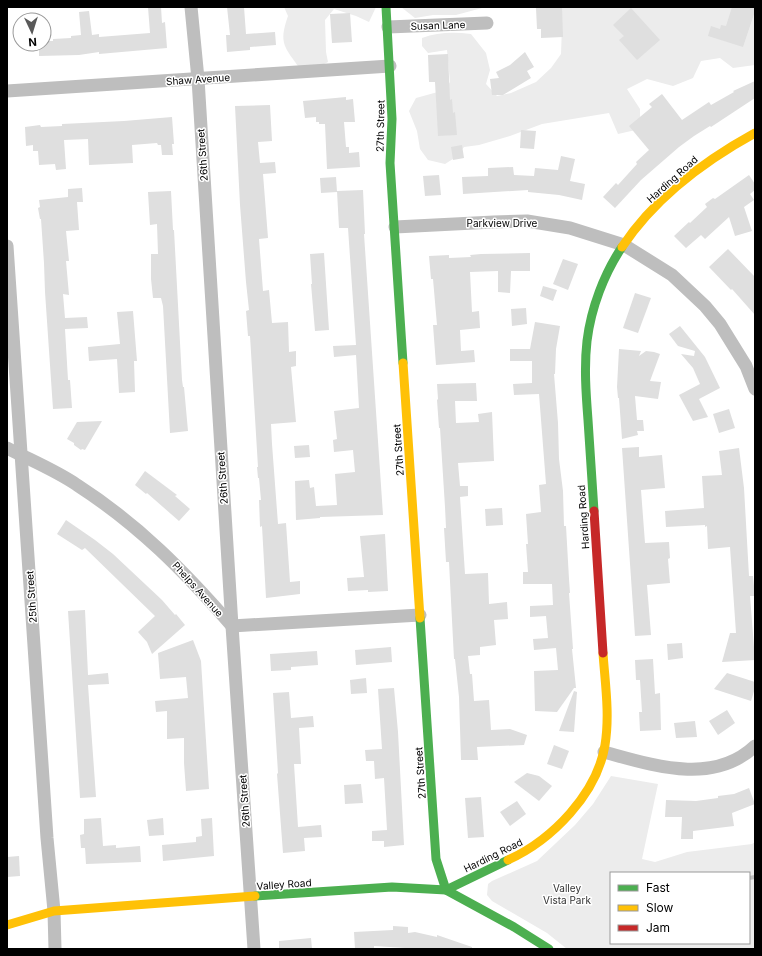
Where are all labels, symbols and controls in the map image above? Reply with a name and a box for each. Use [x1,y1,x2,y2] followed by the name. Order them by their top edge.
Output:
[12,12,52,52] north arrow
[410,18,466,32] street label: Susan Lane
[28,35,37,49] text: N
[166,71,231,87] street label: Shaw Avenue
[374,99,386,152] street label: 27th Street
[194,128,210,182] street label: 26th Street
[644,153,700,205] street label: Harding Road
[467,217,538,229] street label: Parkview Drive
[390,423,406,476] street label: 27th Street
[214,451,230,505] street label: 26th Street
[575,485,591,549] street label: Harding Road
[170,559,226,619] street label: Phelps Avenue
[23,570,39,624] street label: 25th Street
[412,746,428,799] street label: 27th Street
[236,774,252,828] street label: 26th Street
[462,836,524,874] street label: Harding Road
[610,872,750,944] legend
[256,876,312,892] street label: Valley Road
[646,880,670,895] text: Fast
[543,882,591,906] park label: Valley Vista Park
[646,900,674,915] text: Slow
[646,920,670,935] text: Jam

